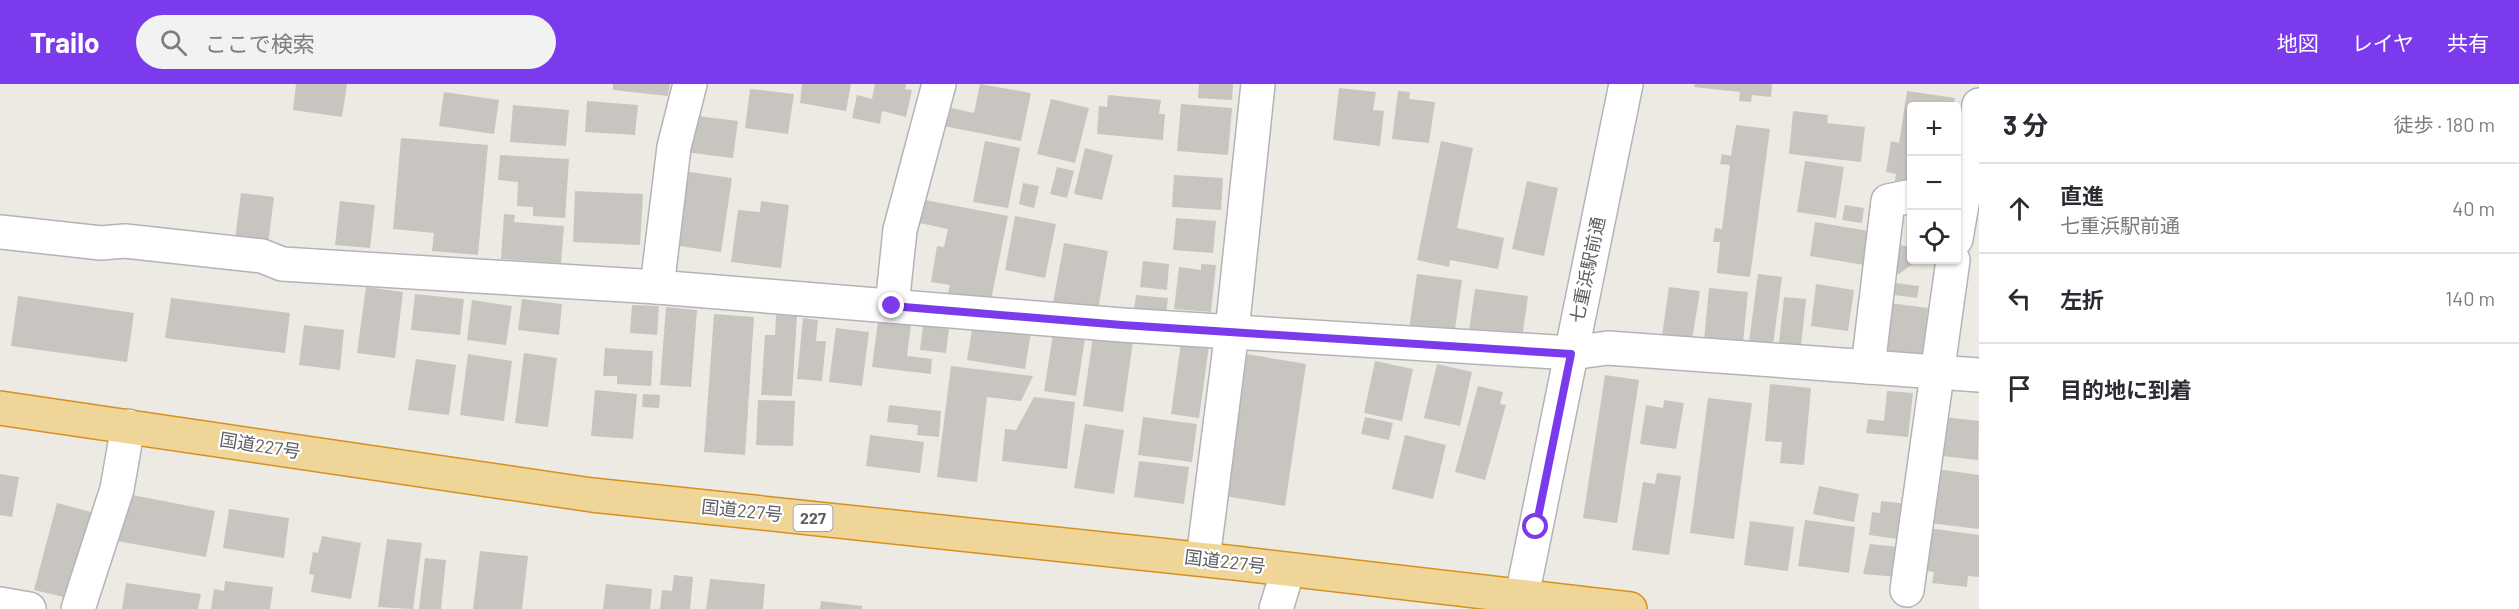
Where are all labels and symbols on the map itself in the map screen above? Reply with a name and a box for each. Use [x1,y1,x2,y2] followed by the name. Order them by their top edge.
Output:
[1565,215,1609,325] street label: 七重浜駅前通
[878,292,904,318] route end
[218,428,302,462] street label: 国道227号
[700,495,784,525] street label: 国道227号
[794,505,832,531] road number: 227
[1522,513,1548,539] route start
[1183,545,1267,577] street label: 国道227号

